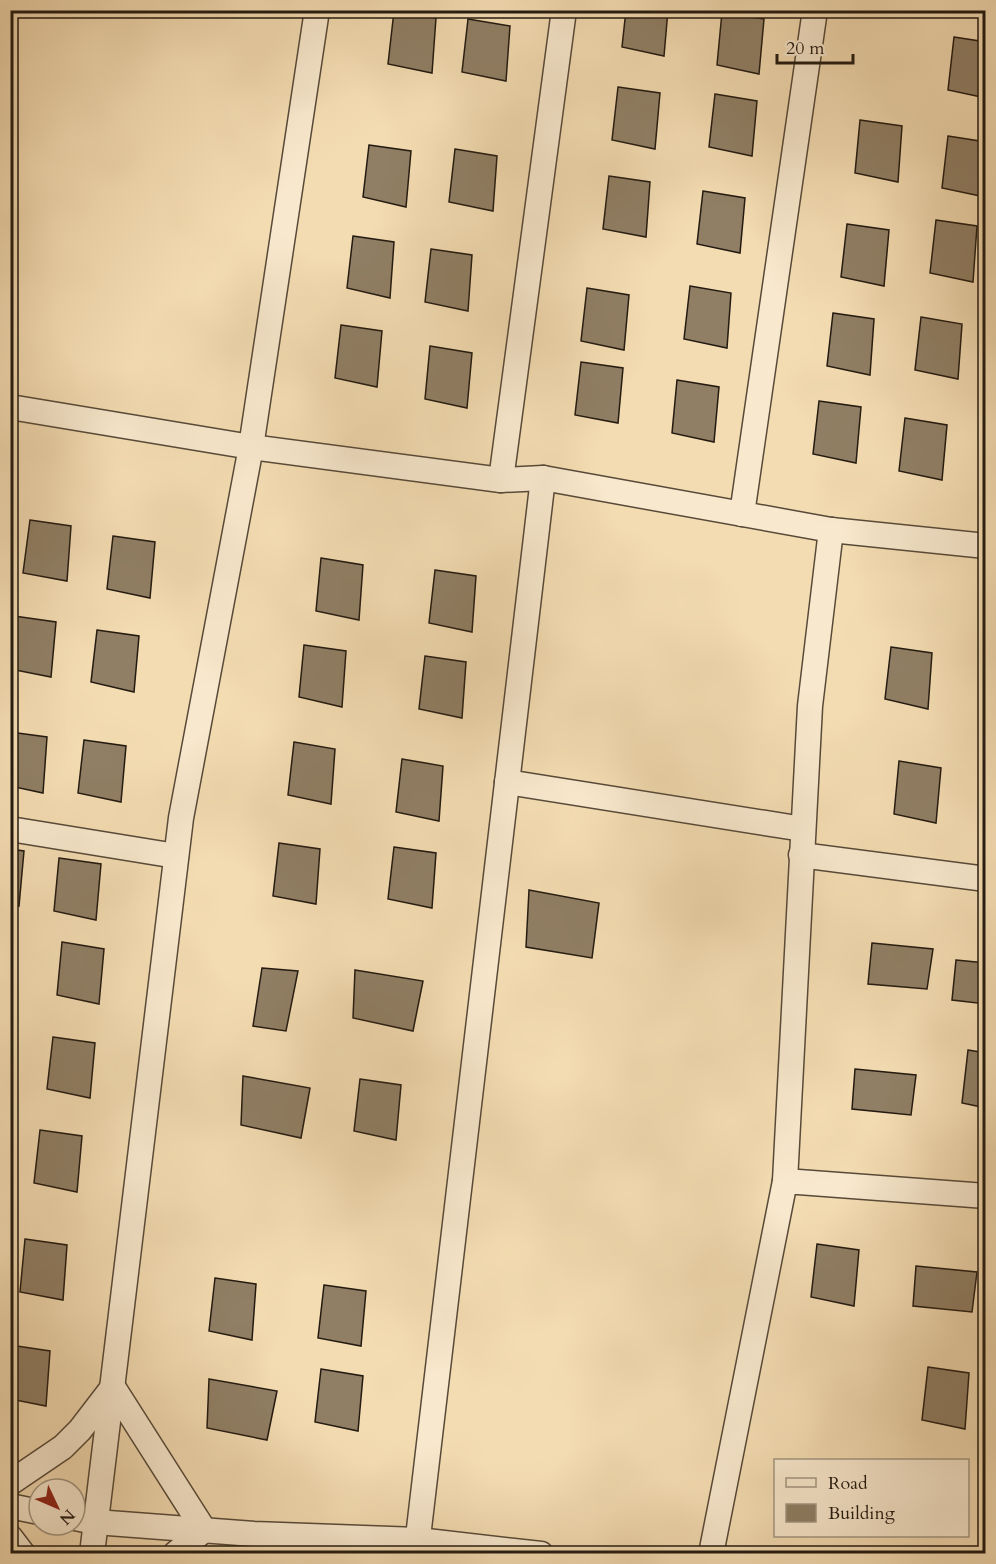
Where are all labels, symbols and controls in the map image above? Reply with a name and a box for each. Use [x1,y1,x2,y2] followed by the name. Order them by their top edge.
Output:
[777,27,854,65] scale bar
[786,36,825,61] text: 20 m
[774,1459,969,1537] legend
[828,1471,868,1496] text: Road
[27,1477,87,1537] north arrow
[828,1501,896,1526] text: Building
[54,1504,80,1529] text: N

